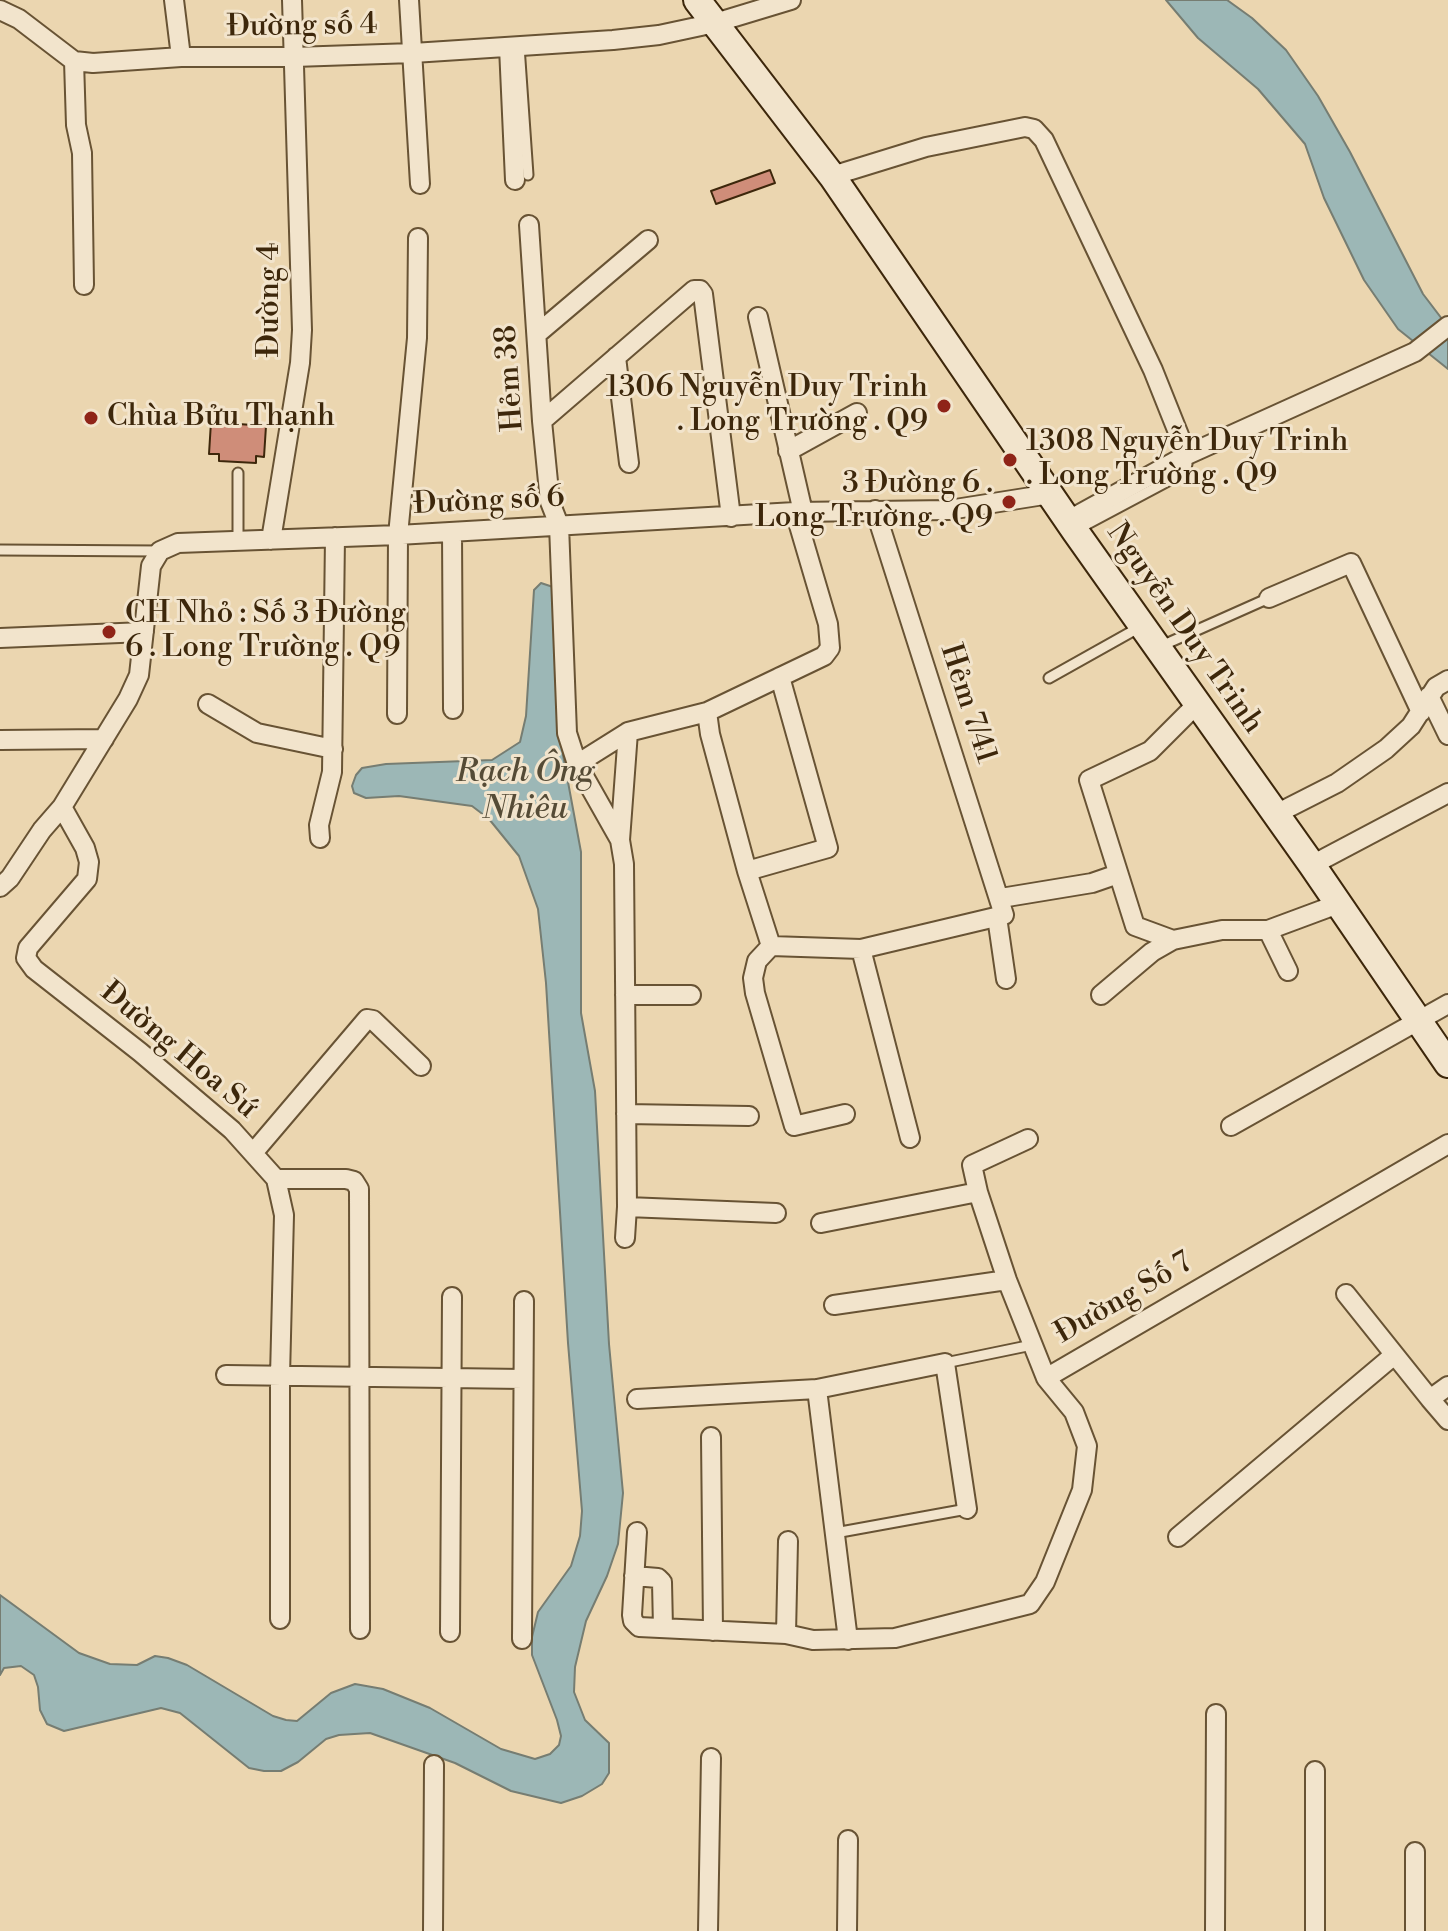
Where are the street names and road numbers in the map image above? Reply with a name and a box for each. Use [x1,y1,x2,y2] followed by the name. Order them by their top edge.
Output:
[226,8,378,46] street label: Đường số 4
[253,243,289,357] street label: Đường 4
[489,324,533,432] street label: Hẻm 38
[413,480,565,524] street label: Đường số 6
[1098,517,1270,741] street label: Nguyễn Duy Trinh
[931,640,1003,768] street label: Hẻm 7/41
[92,975,264,1127] street label: Đường Hoa Sứ
[1049,1245,1199,1353] street label: Đường Số 7

